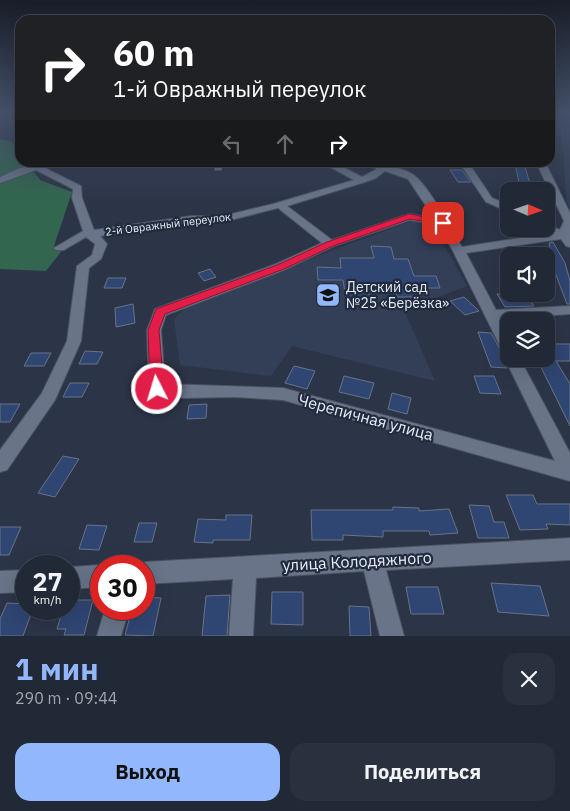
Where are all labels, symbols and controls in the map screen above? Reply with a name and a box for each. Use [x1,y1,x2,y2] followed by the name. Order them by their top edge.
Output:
[113,30,195,76] text: 60 m
[30,35,95,100] icon: right
[113,74,366,103] text: 1-й Овражный переулок
[218,130,246,158] icon: left
[271,130,299,158] icon: ahead
[324,130,352,158] icon: right
[500,182,555,238] north arrow
[500,182,555,367] map controls
[422,202,464,244] pin
[104,209,232,239] street label: 2-й Овражный переулок
[429,209,457,237] icon: arrive
[500,247,555,302] button: sound
[346,278,449,312] place label: Детский сад №25 «Берёзка»
[315,282,341,308] school or university icon: Детский сад №25 «Берёзка»
[500,312,555,367] button: layers
[130,362,182,414] position arrow
[296,389,436,445] street label: Черепичная улица
[282,547,432,575] street label: улица Колодяжного
[90,555,155,620] speed limit sign: 30
[32,565,63,598] text: 27
[33,592,62,607] text: km/h
[15,649,99,688] text: 1 мин
[503,653,555,705] button: close
[15,688,117,708] text: 290 m · 09:44
[15,743,280,801] button: Выход
[290,743,555,801] button: Поделиться

